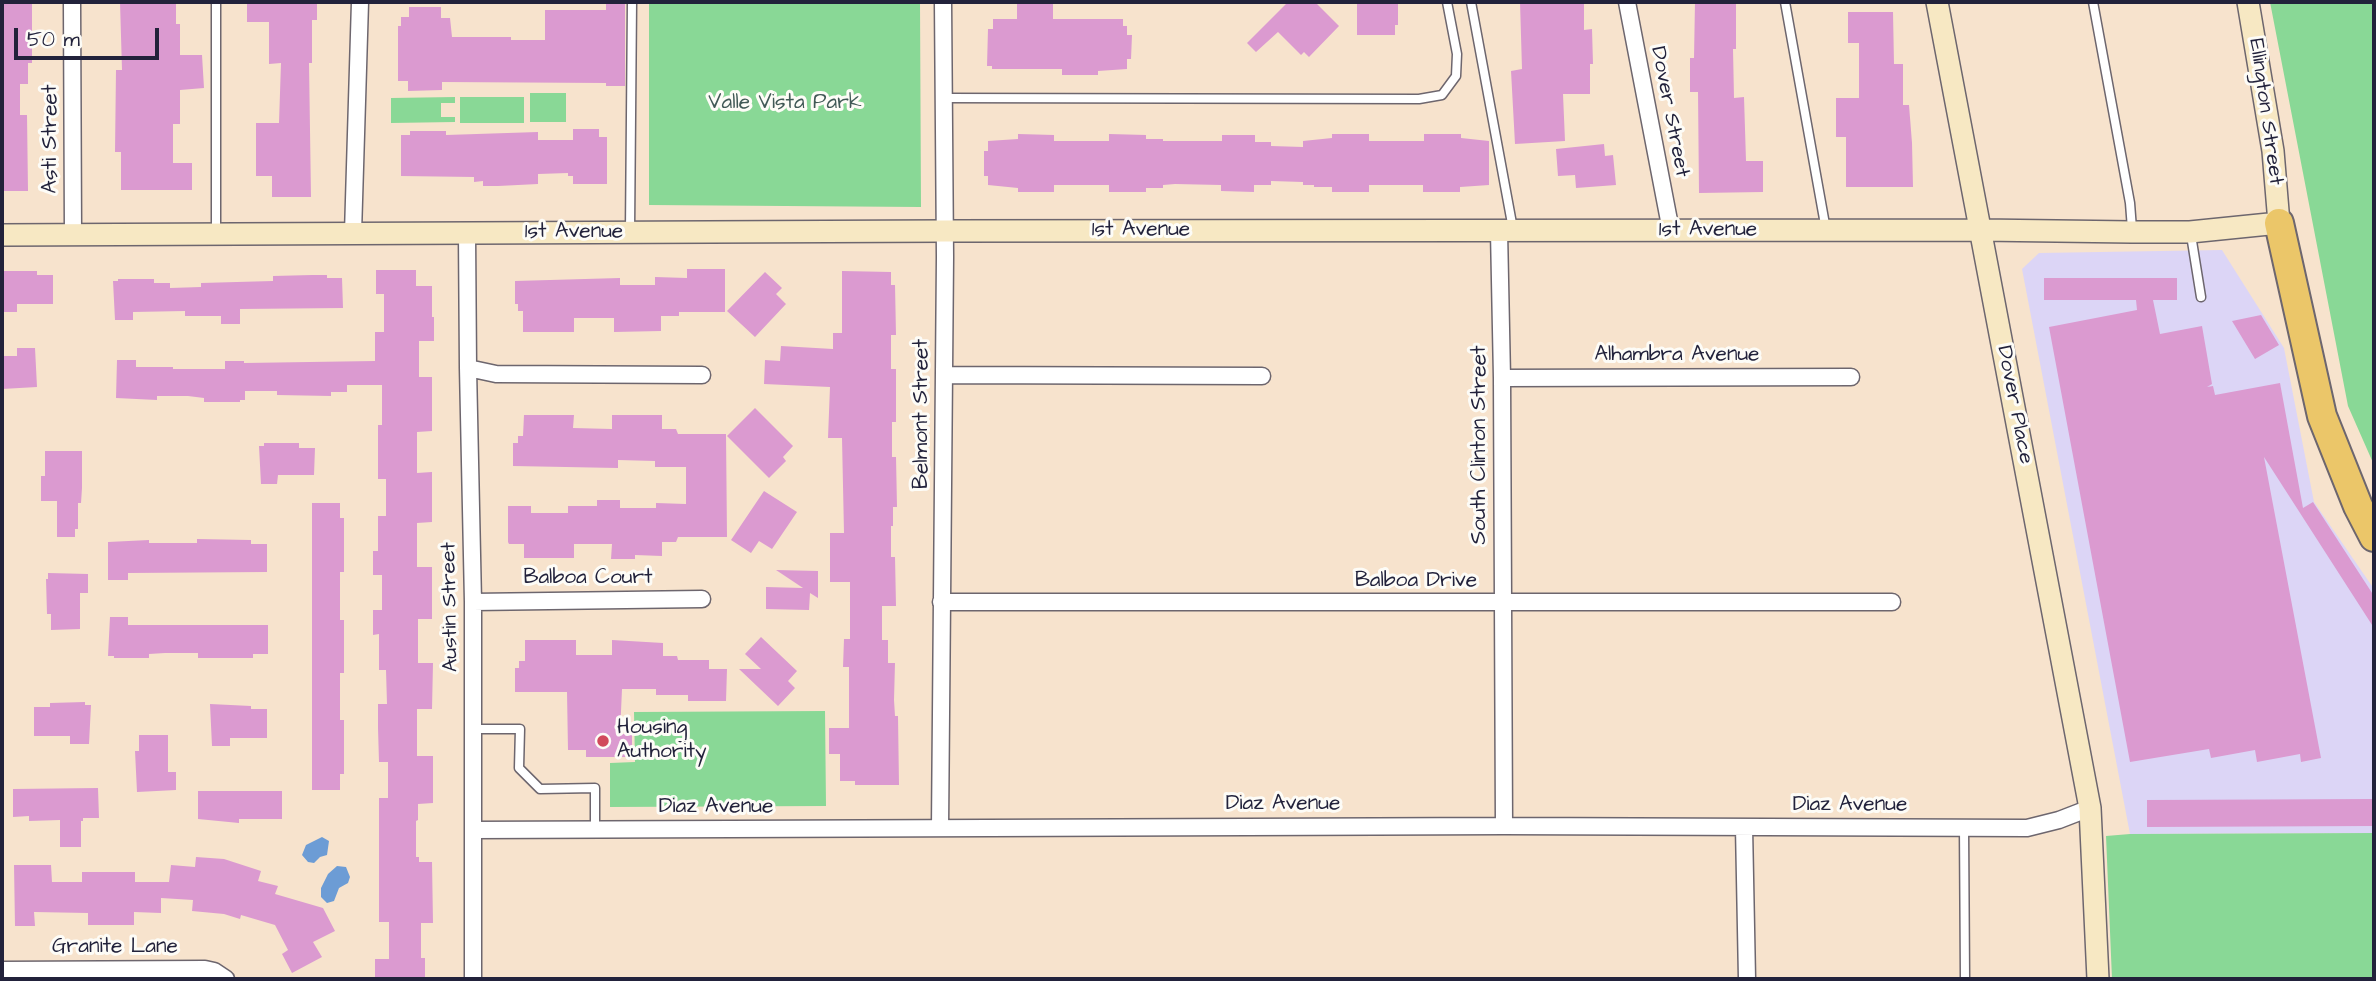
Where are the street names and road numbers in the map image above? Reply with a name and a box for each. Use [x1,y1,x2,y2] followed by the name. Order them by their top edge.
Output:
[2242,37,2288,187] street label: Ellington Street
[1644,45,1694,179] street label: Dover Street
[39,85,65,193] street label: Asti Street
[1092,218,1190,244] street label: 1st Avenue
[1659,218,1757,244] street label: 1st Avenue
[525,220,623,246] street label: 1st Avenue
[910,339,936,489] street label: Belmont Street
[1595,343,1759,369] street label: Alhambra Avenue
[1990,344,2038,466] street label: Dover Place
[1468,345,1494,545] street label: South Clinton Street
[437,542,465,672] street label: Austin Street
[523,566,653,592] street label: Balboa Court
[1355,569,1477,595] street label: Balboa Drive
[1226,792,1340,818] street label: Diaz Avenue
[1793,793,1907,819] street label: Diaz Avenue
[659,795,773,821] street label: Diaz Avenue
[52,935,178,961] street label: Granite Lane

